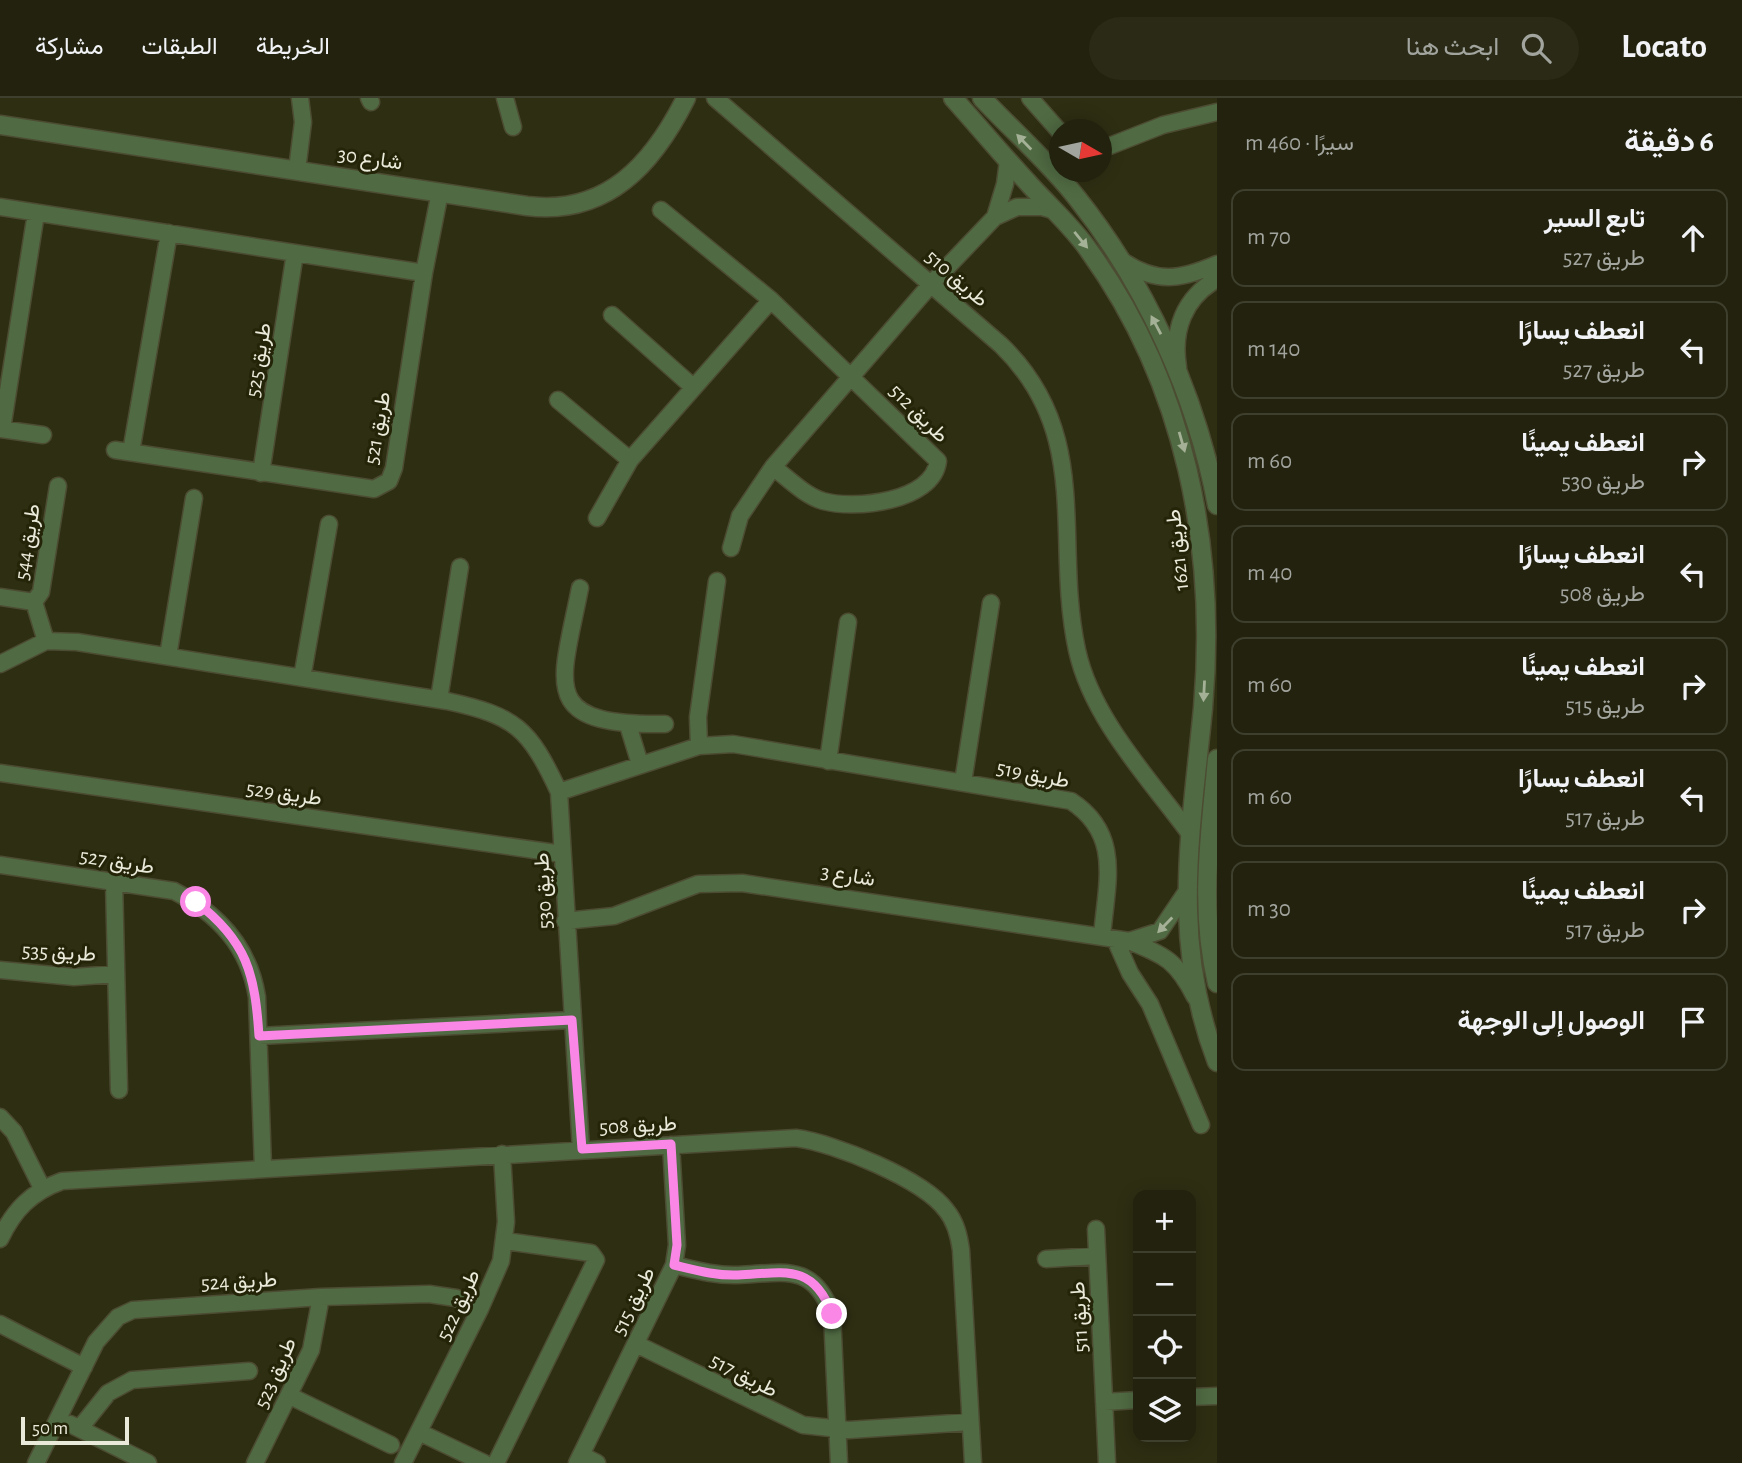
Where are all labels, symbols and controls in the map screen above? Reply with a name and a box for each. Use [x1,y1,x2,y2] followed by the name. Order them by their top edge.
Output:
[1089,17,1579,80] search box
[1517,29,1555,67] icon: search
[1621,31,1707,64] text: Locato
[1406,34,1499,60] text: ابحث هنا
[35,35,103,59] text: مشاركة
[141,35,218,59] text: الطبقات
[256,35,330,59] text: الخريطة
[1049,119,1112,182] north arrow
[1624,127,1714,157] text: 6 دقيقة
[1245,132,1354,155] text: سيرًا · 460 m
[1016,134,1032,151] one-way arrow
[336,144,404,176] street label: شارع 30
[1544,206,1645,232] text: تابع السير
[1674,219,1712,257] icon: ahead
[1247,226,1291,249] text: 70 m
[1073,230,1088,248] one-way arrow
[920,246,992,312] street label: طريق 510
[1563,247,1645,270] text: طريق 527
[1150,316,1162,335] one-way arrow
[1518,318,1645,344] text: انعطف يسارًا
[242,321,277,399] street label: طريق 525
[1674,331,1712,369] icon: left
[1247,338,1300,361] text: 140 m
[1563,359,1645,382] text: طريق 527
[884,380,952,448] street label: طريق 512
[361,390,396,466] street label: طريق 521
[1521,430,1645,456] text: انعطف يمينًا
[1177,431,1188,453] one-way arrow
[1674,443,1712,481] icon: right
[1247,450,1292,473] text: 60 m
[1561,471,1645,494] text: طريق 530
[11,502,46,582] street label: طريق 544
[1163,508,1194,592] street label: طريق 1621
[1518,542,1645,568] text: انعطف يسارًا
[1674,555,1712,593] icon: left
[1247,562,1292,585] text: 40 m
[1560,583,1645,606] text: طريق 508
[1521,654,1645,680] text: انعطف يمينًا
[1674,667,1712,705] icon: right
[1247,674,1292,697] text: 60 m
[1198,681,1209,703] one-way arrow
[1565,695,1645,718] text: طريق 515
[994,757,1071,794] street label: طريق 519
[1518,766,1645,792] text: انعطف يسارًا
[244,778,323,811] street label: طريق 529
[1674,779,1712,817] icon: left
[1247,786,1292,809] text: 60 m
[1565,807,1645,830] text: طريق 517
[78,845,156,880] street label: طريق 527
[531,852,558,930] street label: طريق 530
[819,861,876,893] street label: شارع 3
[1521,878,1645,904] text: انعطف يمينًا
[180,886,211,917] route start
[1674,891,1712,929] icon: right
[1247,898,1291,921] text: 30 m
[1156,916,1173,933] one-way arrow
[1565,919,1645,942] text: طريق 517
[21,940,97,967] street label: طريق 535
[1674,1003,1712,1041] icon: arrive
[1457,1008,1645,1034] text: الوصول إلى الوجهة
[599,1113,678,1140] street label: طريق 508
[1133,1190,1196,1442] map controls
[1133,1190,1196,1253] button: +
[1133,1253,1196,1316] button: −
[608,1264,661,1339] street label: طريق 515
[433,1266,486,1345] street label: طريق 522
[200,1269,278,1296] street label: طريق 524
[1067,1281,1094,1353] street label: طريق 511
[816,1298,847,1329] route end
[1133,1316,1196,1379] button: locate
[251,1335,302,1413] street label: طريق 523
[706,1350,781,1403] street label: طريق 517
[1133,1379,1196,1442] button: layers
[21,1414,130,1446] scale bar
[32,1419,68,1438] text: 50 m

